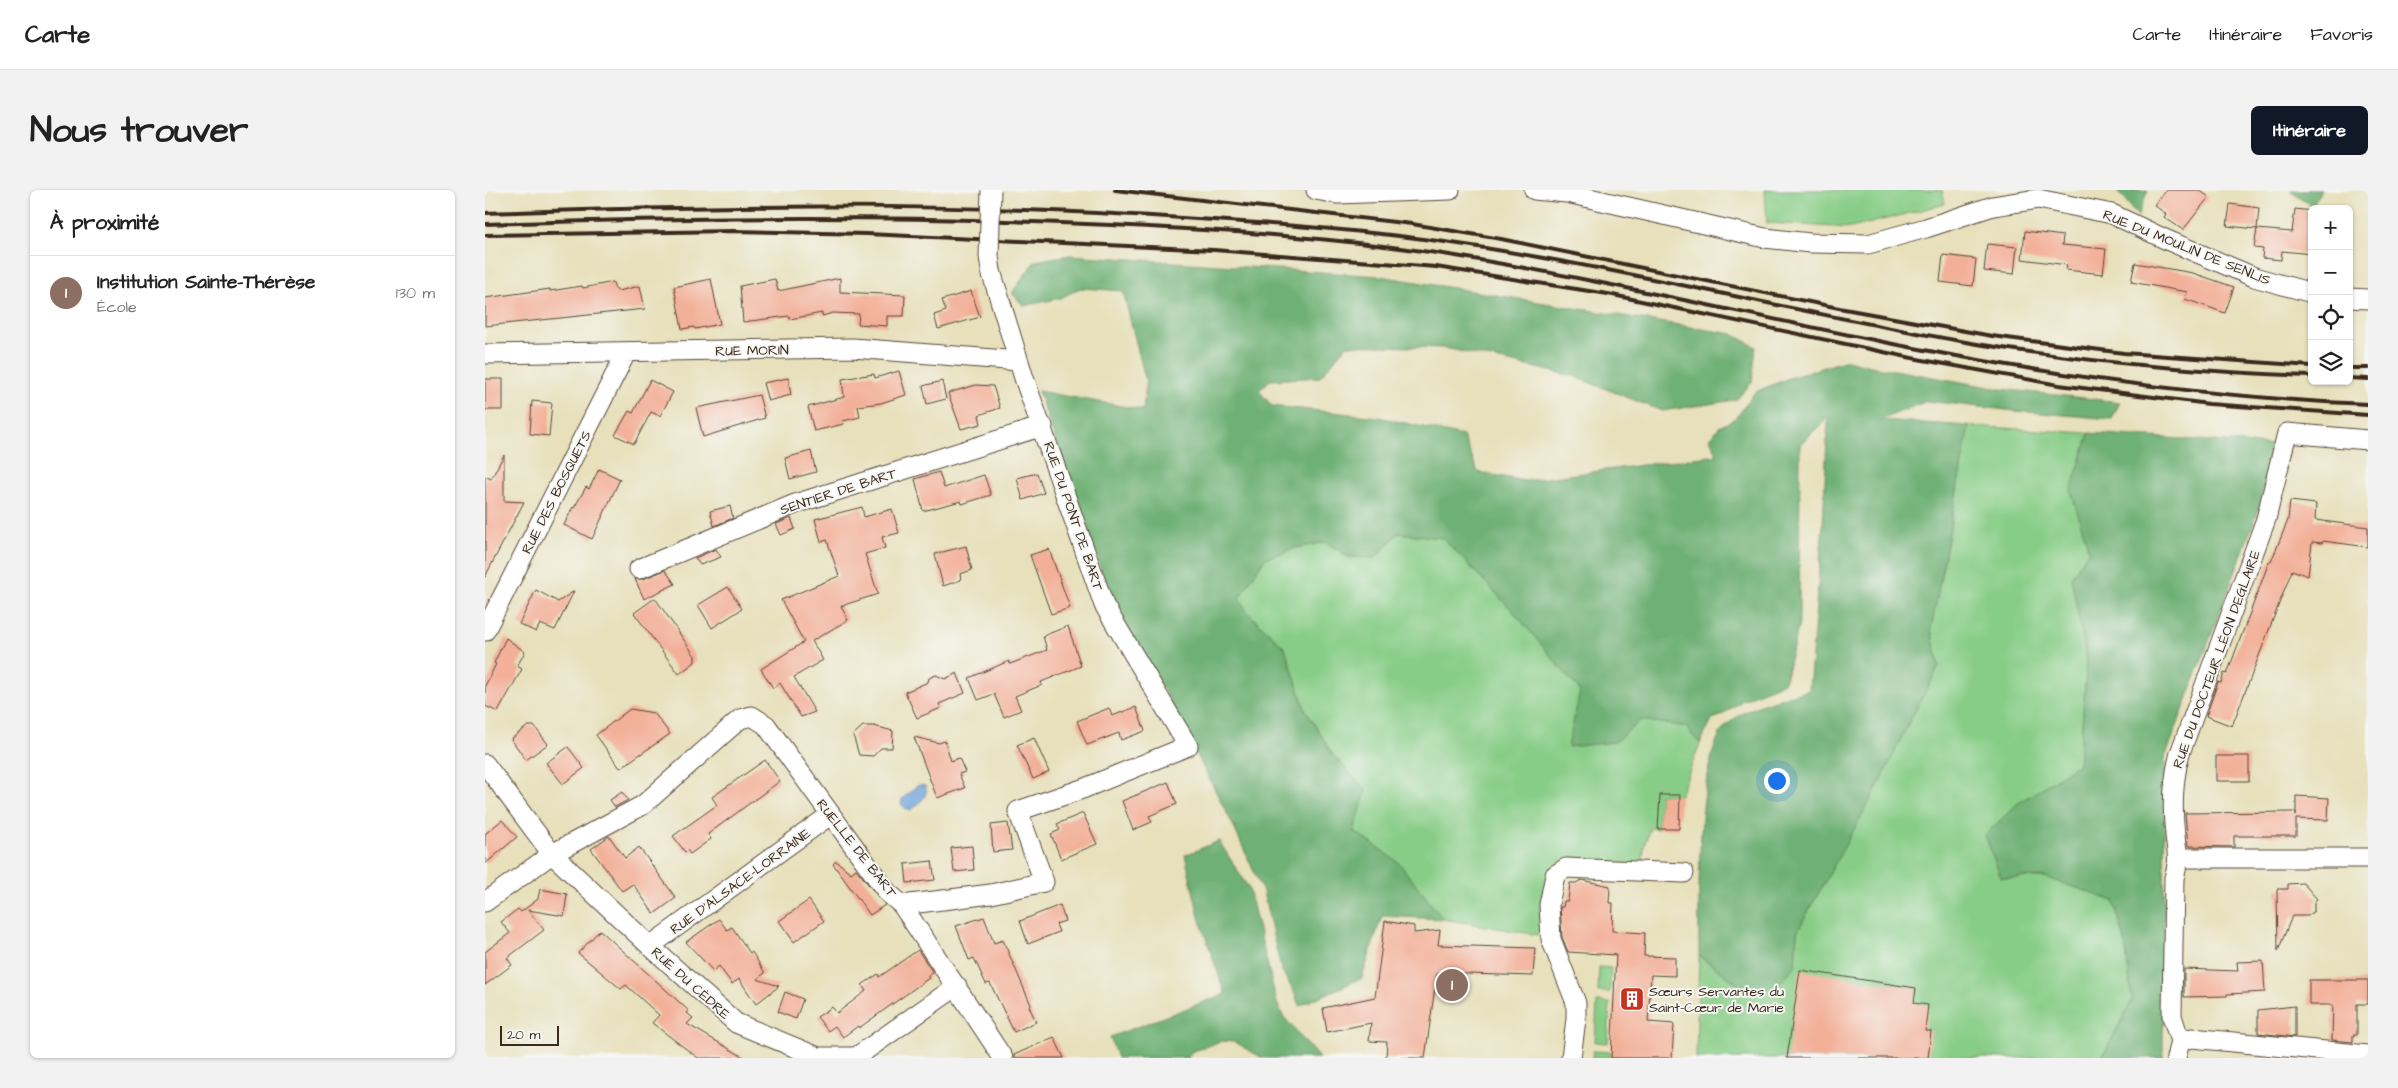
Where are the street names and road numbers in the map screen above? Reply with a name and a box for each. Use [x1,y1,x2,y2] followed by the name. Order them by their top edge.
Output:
[2100,205,2273,291] street label: RUE DU MOULIN DE SENLIS
[715,340,789,362] street label: RUE MORIN
[517,427,597,558] street label: RUE DES BOSQUETS
[1038,439,1108,594] street label: RUE DU PONT DE BART
[778,464,899,520] street label: SENTIER DE BART
[2168,547,2266,771] street label: RUE DU DOCTEUR LÉON DEGLAIRE
[811,795,901,902] street label: RUELLE DE BART
[666,824,816,940] street label: RUE D'ALSACE-LORRAINE
[647,943,735,1025] street label: RUE DU CÈDRE

